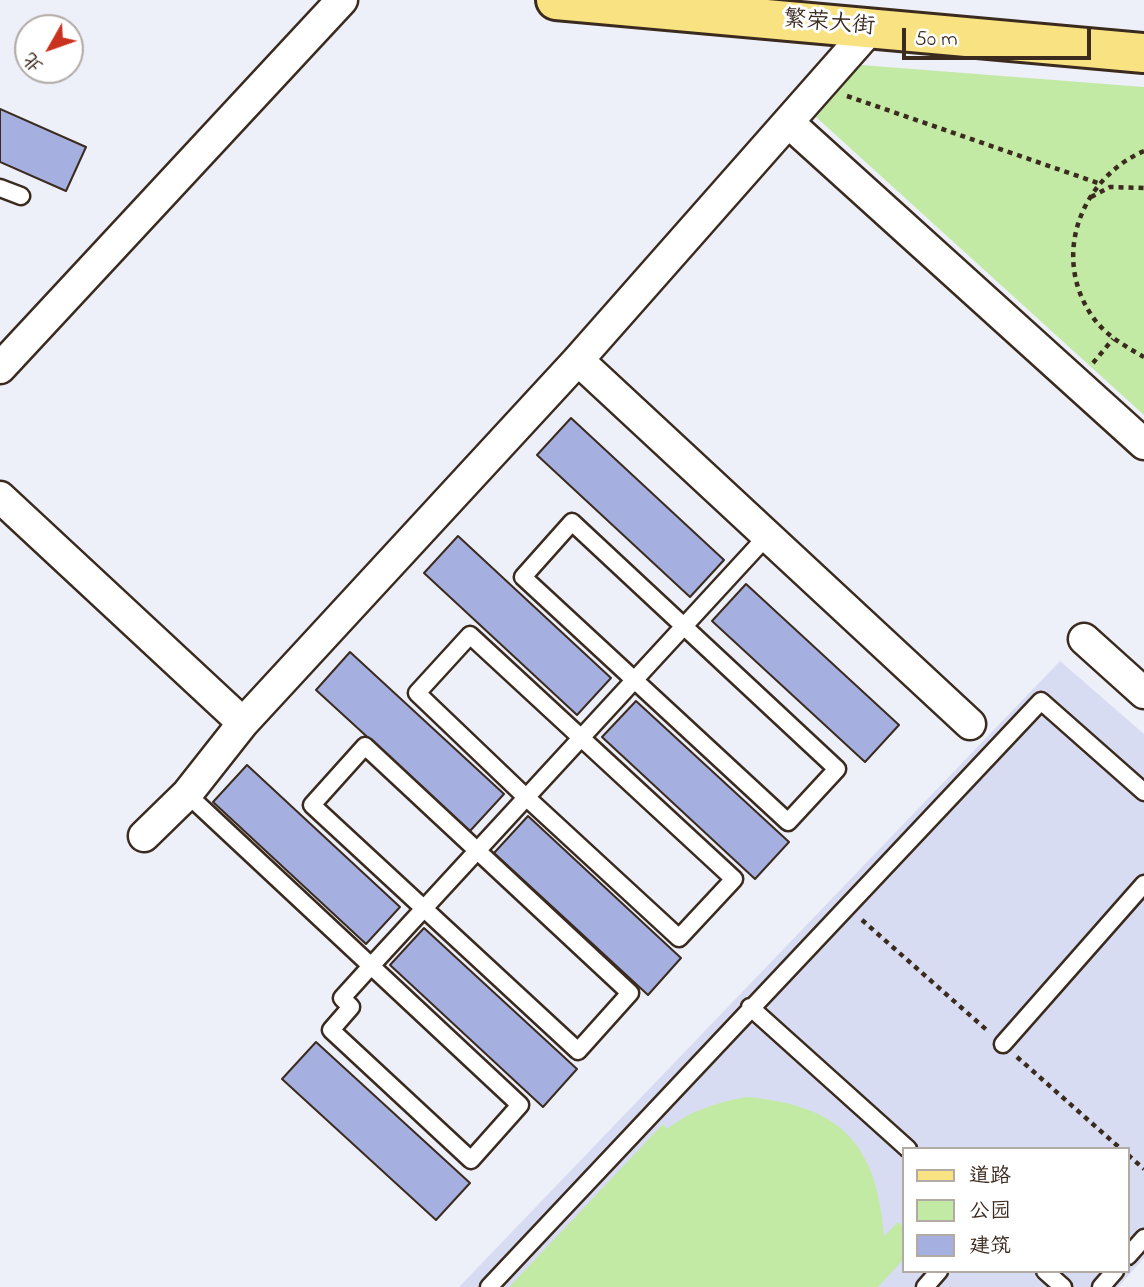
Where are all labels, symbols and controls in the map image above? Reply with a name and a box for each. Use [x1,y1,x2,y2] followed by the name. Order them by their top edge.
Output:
[782,7,876,43] street label: 繁荣大街
[14,14,84,84] north arrow
[906,14,1095,58] scale bar
[915,25,958,55] text: 50 m
[18,46,51,78] text: 北
[902,1147,1130,1273] legend
[969,1162,1011,1192] text: 道路
[969,1197,1011,1227] text: 公园
[969,1232,1011,1262] text: 建筑

